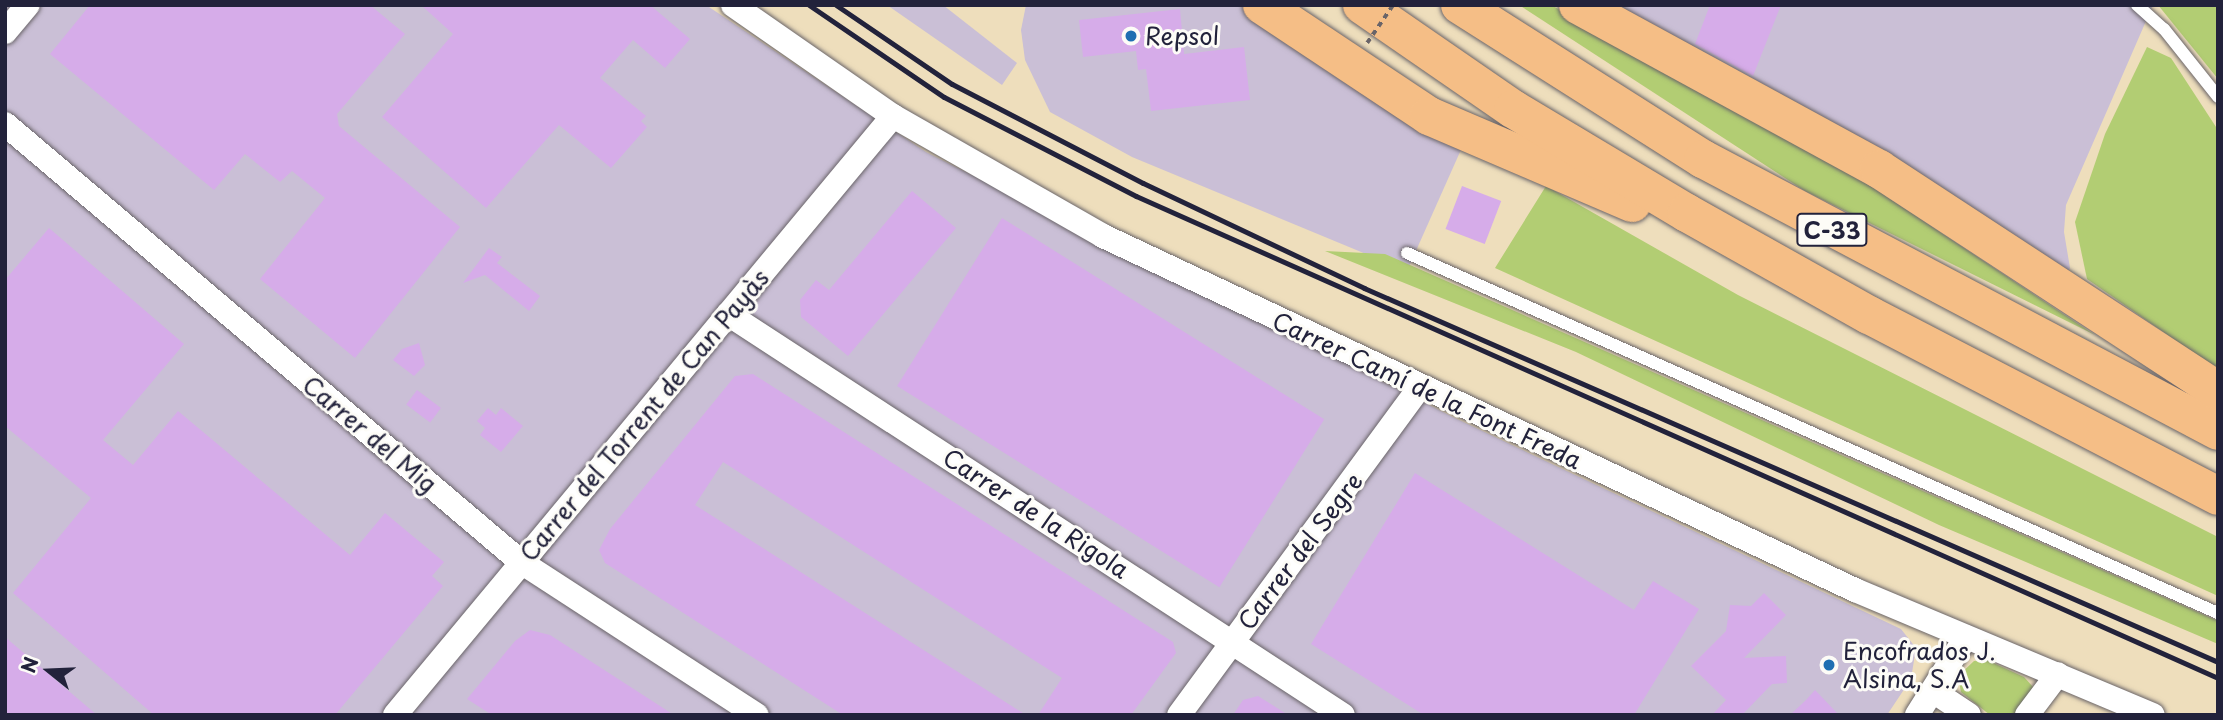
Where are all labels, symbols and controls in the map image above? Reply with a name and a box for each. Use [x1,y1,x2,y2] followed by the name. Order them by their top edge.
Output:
[1145,22,1219,50] place label: Repsol
[1123,28,1139,44] marker: Repsol
[1795,210,1869,249] road number: C-33
[512,262,776,568] street label: Carrer del Torrent de Can Payàs
[1267,305,1587,475] street label: Carrer Camí de la Font Freda
[296,369,444,499] street label: Carrer del Mig
[936,441,1136,585] street label: Carrer de la Rigola
[1231,466,1369,636] street label: Carrer del Segre
[14,636,84,706] north arrow
[1843,637,1998,693] place label: Encofrados J. Alsina, S.A
[13,653,45,676] text: N
[1821,657,1837,673] marker: Encofrados J. Alsina, S.A

